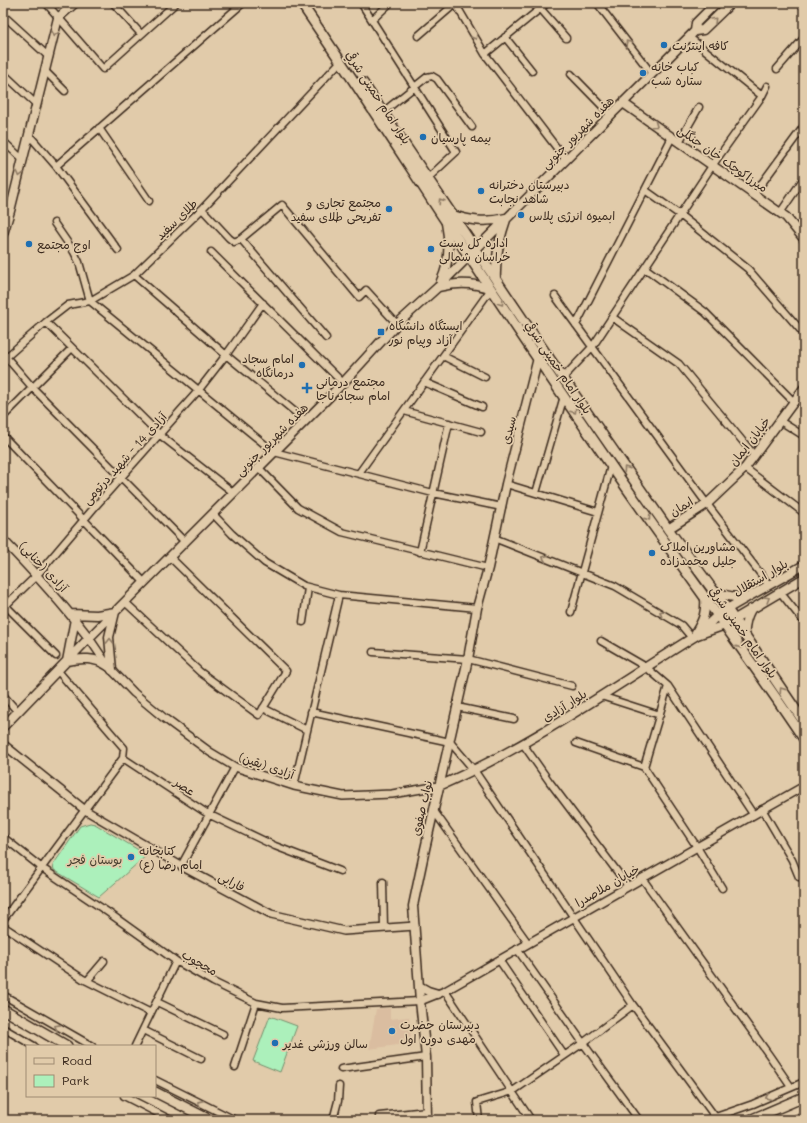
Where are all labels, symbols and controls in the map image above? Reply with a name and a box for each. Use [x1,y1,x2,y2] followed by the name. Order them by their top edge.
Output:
[709,17,717,25] one-way arrow
[51,31,59,38] one-way arrow
[470,33,477,40] one-way arrow
[672,37,729,53] place label: کافه اینترنت
[659,40,669,50] marker: کافه اینترنت
[625,41,632,48] one-way arrow
[341,47,415,148] street label: بلوار امام خمینی شرقي
[651,58,702,89] place label: کباب خانه ستاره شب
[638,68,648,78] marker: کباب خانه ستاره شب
[537,92,618,173] street label: هفده شهریور جنوبی
[651,120,658,128] one-way arrow
[674,121,771,196] street label: میرزاکوچک خان جنگلی
[431,129,491,146] place label: بیمه پارسیان
[418,132,428,142] marker: بیمه پارسیان
[16,171,24,177] one-way arrow
[489,176,570,207] place label: دبیرستان دخترانه شاهد نجابت
[476,186,486,196] marker: دبیرستان دخترانه شاهد نجابت
[291,194,382,225] place label: مجتمع تجاری و تفریحی طلای سفید
[152,195,200,243] street label: طلای سفید
[439,198,446,205] one-way arrow
[384,204,394,214] marker: مجتمع تجاری و تفریحی طلای سفید
[529,207,615,224] place label: ابمیوه انرژی پلاس
[516,210,526,220] marker: ابمیوه انرژی پلاس
[439,234,510,265] place label: اداره کل پست خراسان شمالی
[37,236,91,254] place label: اوج مجتمع
[24,239,34,249] marker: اوج مجتمع
[426,244,436,254] marker: اداره کل پست خراسان شمالی
[497,299,504,306] one-way arrow
[388,317,462,349] place label: ایستگاه دانشگاه آزاد وپیام نور
[520,317,596,418] street label: بلوار امام خمینی شرقي
[376,327,386,337] marker: ایستگاه دانشگاه آزاد وپیام نور
[242,350,294,380] place label: امام سجاد درمانگاه
[297,360,307,370] marker: امام سجاد درمانگاه
[316,373,390,405] place label: مجتمع درمانی امام سجاد ناجا
[301,382,313,394] marker: مجتمع درمانی امام سجاد ناجا
[231,399,312,480] street label: هفده شهریور جنوبی
[569,407,576,414] one-way arrow
[78,408,171,508] street label: آزادی 14 - شهید درتومی
[725,413,774,470] street label: خیابان ایمان
[497,414,519,446] street label: سیدی
[623,466,631,473] one-way arrow
[666,493,696,519] street label: ایمان
[643,514,651,521] one-way arrow
[15,537,72,596] street label: آزادی (حنایی)
[660,538,737,569] place label: مشاورین املاک جلیل محمدزاده
[647,548,657,558] marker: مشاورین املاک جلیل محمدزاده
[542,555,549,563] one-way arrow
[730,555,791,600] street label: بلوار استقلال
[705,583,782,682] street label: بلوار امام خمینی شرقي
[763,597,770,604] one-way arrow
[659,611,666,618] one-way arrow
[106,638,114,644] one-way arrow
[735,642,742,649] one-way arrow
[539,685,590,726] street label: بلوار آزادی
[779,687,787,694] one-way arrow
[237,748,298,782] street label: آزادی (یقین)
[171,773,199,799] street label: عصر
[407,779,436,837] street label: نواب صفوی
[139,842,202,874] place label: کتابخانه امام رضا (ع)
[67,851,122,868] park label: بوستان فجر
[126,852,136,862] marker: کتابخانه امام رضا (ع)
[572,860,643,911] street label: خیابان ملاصدرا
[216,867,248,895] street label: فارابی
[179,945,221,979] street label: محجوب
[400,1016,480,1047] place label: دبیرستان حضرت مهدی دوره اول
[54,1025,62,1032] one-way arrow
[387,1026,397,1036] marker: دبیرستان حضرت مهدی دوره اول
[282,1035,368,1052] place label: سالن ورزشی غدیر
[270,1038,280,1048] marker: سالن ورزشی غدیر
[26,1045,156,1097] legend
[62,1052,92,1068] text: Road
[62,1072,89,1088] text: Park
[765,1093,772,1101] one-way arrow
[197,1100,204,1108] one-way arrow

